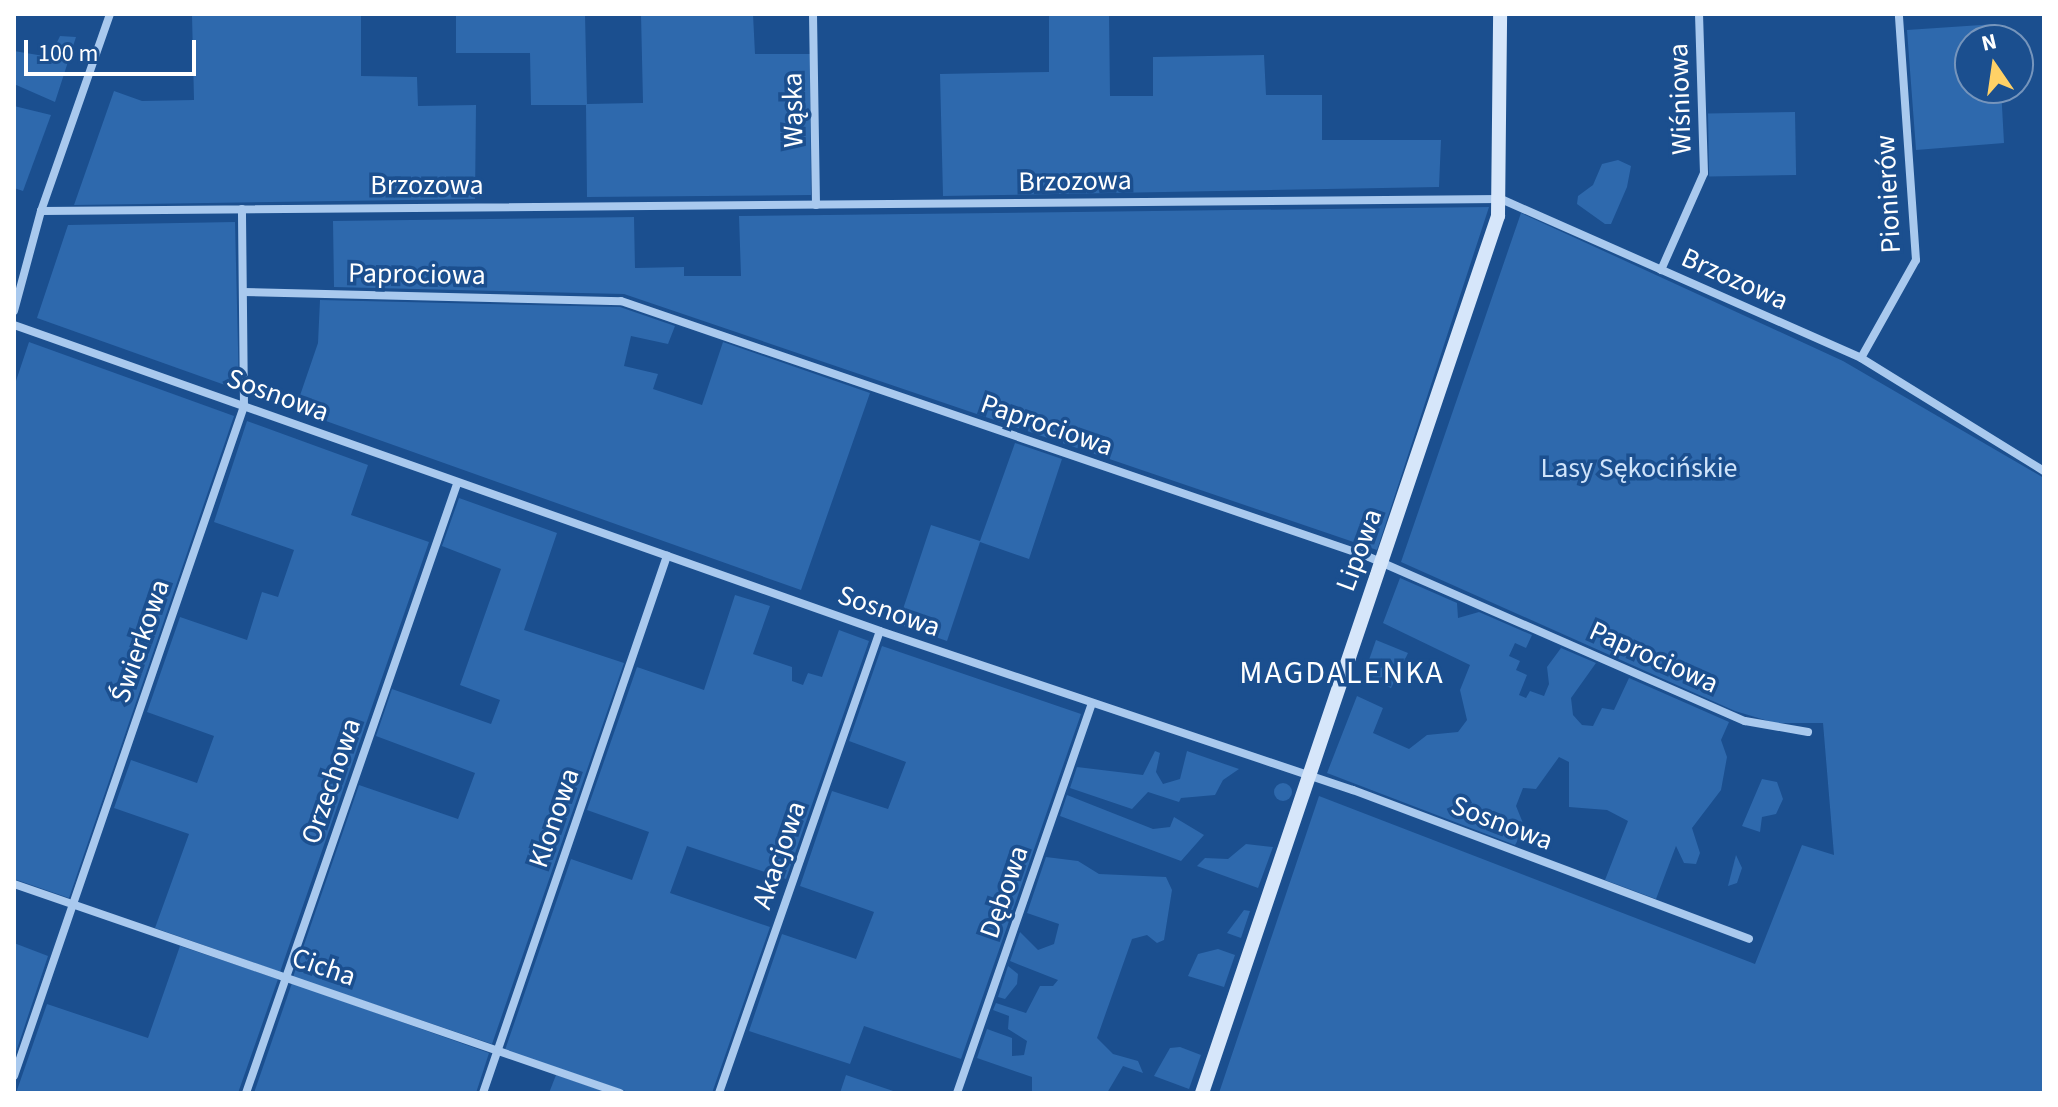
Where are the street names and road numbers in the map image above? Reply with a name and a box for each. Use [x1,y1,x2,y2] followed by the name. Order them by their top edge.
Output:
[1661,43,1699,155] street label: Wiśniowa
[776,72,810,148] street label: Wąska
[1868,134,1908,254] street label: Pionierów
[1018,163,1132,199] street label: Brzozowa
[370,168,484,202] street label: Brzozowa
[1676,241,1794,317] street label: Brzozowa
[348,256,486,292] street label: Paprociowa
[222,361,334,429] street label: Sosnowa
[976,387,1118,463] street label: Paprociowa
[1329,504,1389,596] street label: Lipowa
[103,575,177,707] street label: Świerkowa
[833,578,945,644] street label: Sosnowa
[1584,614,1724,700] street label: Paprociowa
[294,714,368,848] street label: Orzechowa
[521,764,587,872] street label: Klonowa
[1446,788,1558,858] street label: Sosnowa
[745,797,813,913] street label: Akacjowa
[973,841,1035,943] street label: Dębowa
[288,941,360,993] street label: Cicha

